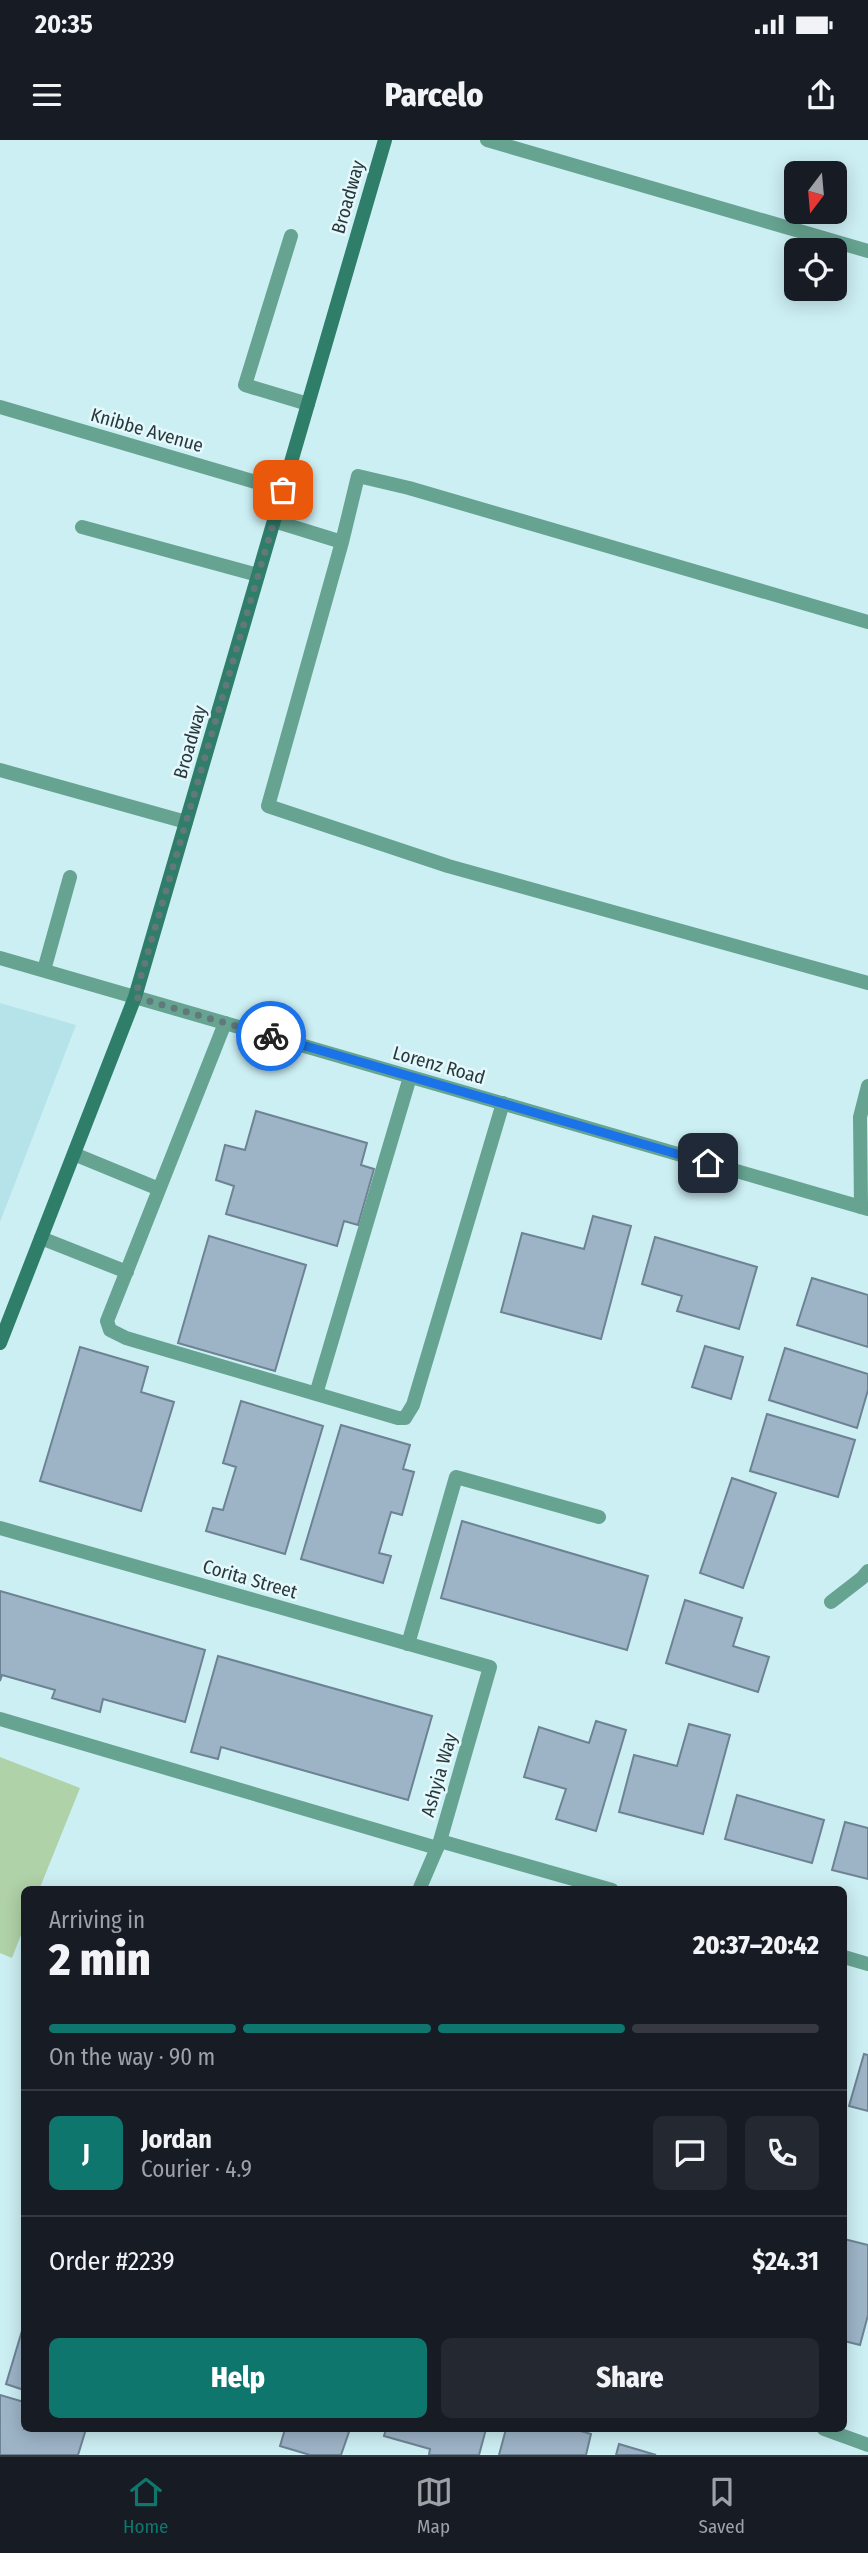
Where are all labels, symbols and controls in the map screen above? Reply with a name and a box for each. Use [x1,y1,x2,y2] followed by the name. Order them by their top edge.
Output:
[35,9,93,40] text: 20:35
[28,76,66,114] icon: menu
[385,76,483,114] text: Parcelo
[802,76,840,114] icon: share
[327,157,370,236] street label: Broadway
[784,161,847,224] north arrow
[784,161,847,301] map controls
[784,238,847,301] button: locate
[88,403,206,457] street label: Knibbe Avenue
[253,460,313,520] pin
[264,471,302,509] icon: bag
[169,702,212,781] street label: Broadway
[236,1001,306,1071] courier
[252,1017,290,1055] icon: bike
[390,1041,488,1089] street label: Lorenz Road
[678,1133,738,1193] pin
[689,1144,727,1182] icon: home
[200,1555,301,1604] street label: Corita Street
[416,1730,462,1820] street label: Ashyia Way
[49,1906,145,1934] text: Arriving in
[693,1930,819,1961] text: 20:37–20:42
[49,1932,151,1987] text: 2 min
[49,2043,215,2071] text: On the way · 90 m
[653,2116,727,2190] button: chat
[745,2116,819,2190] button: phone
[141,2124,212,2155] text: Jordan
[82,2138,90,2169] text: J
[141,2155,252,2183] text: Courier · 4.9
[49,2246,175,2277] text: Order #2239
[752,2246,819,2277] text: $24.31
[49,2338,427,2418] button: Help
[441,2338,819,2418] button: Share
[123,2473,169,2538] tab: Home
[415,2473,453,2538] tab: Map
[699,2473,745,2538] tab: Saved

